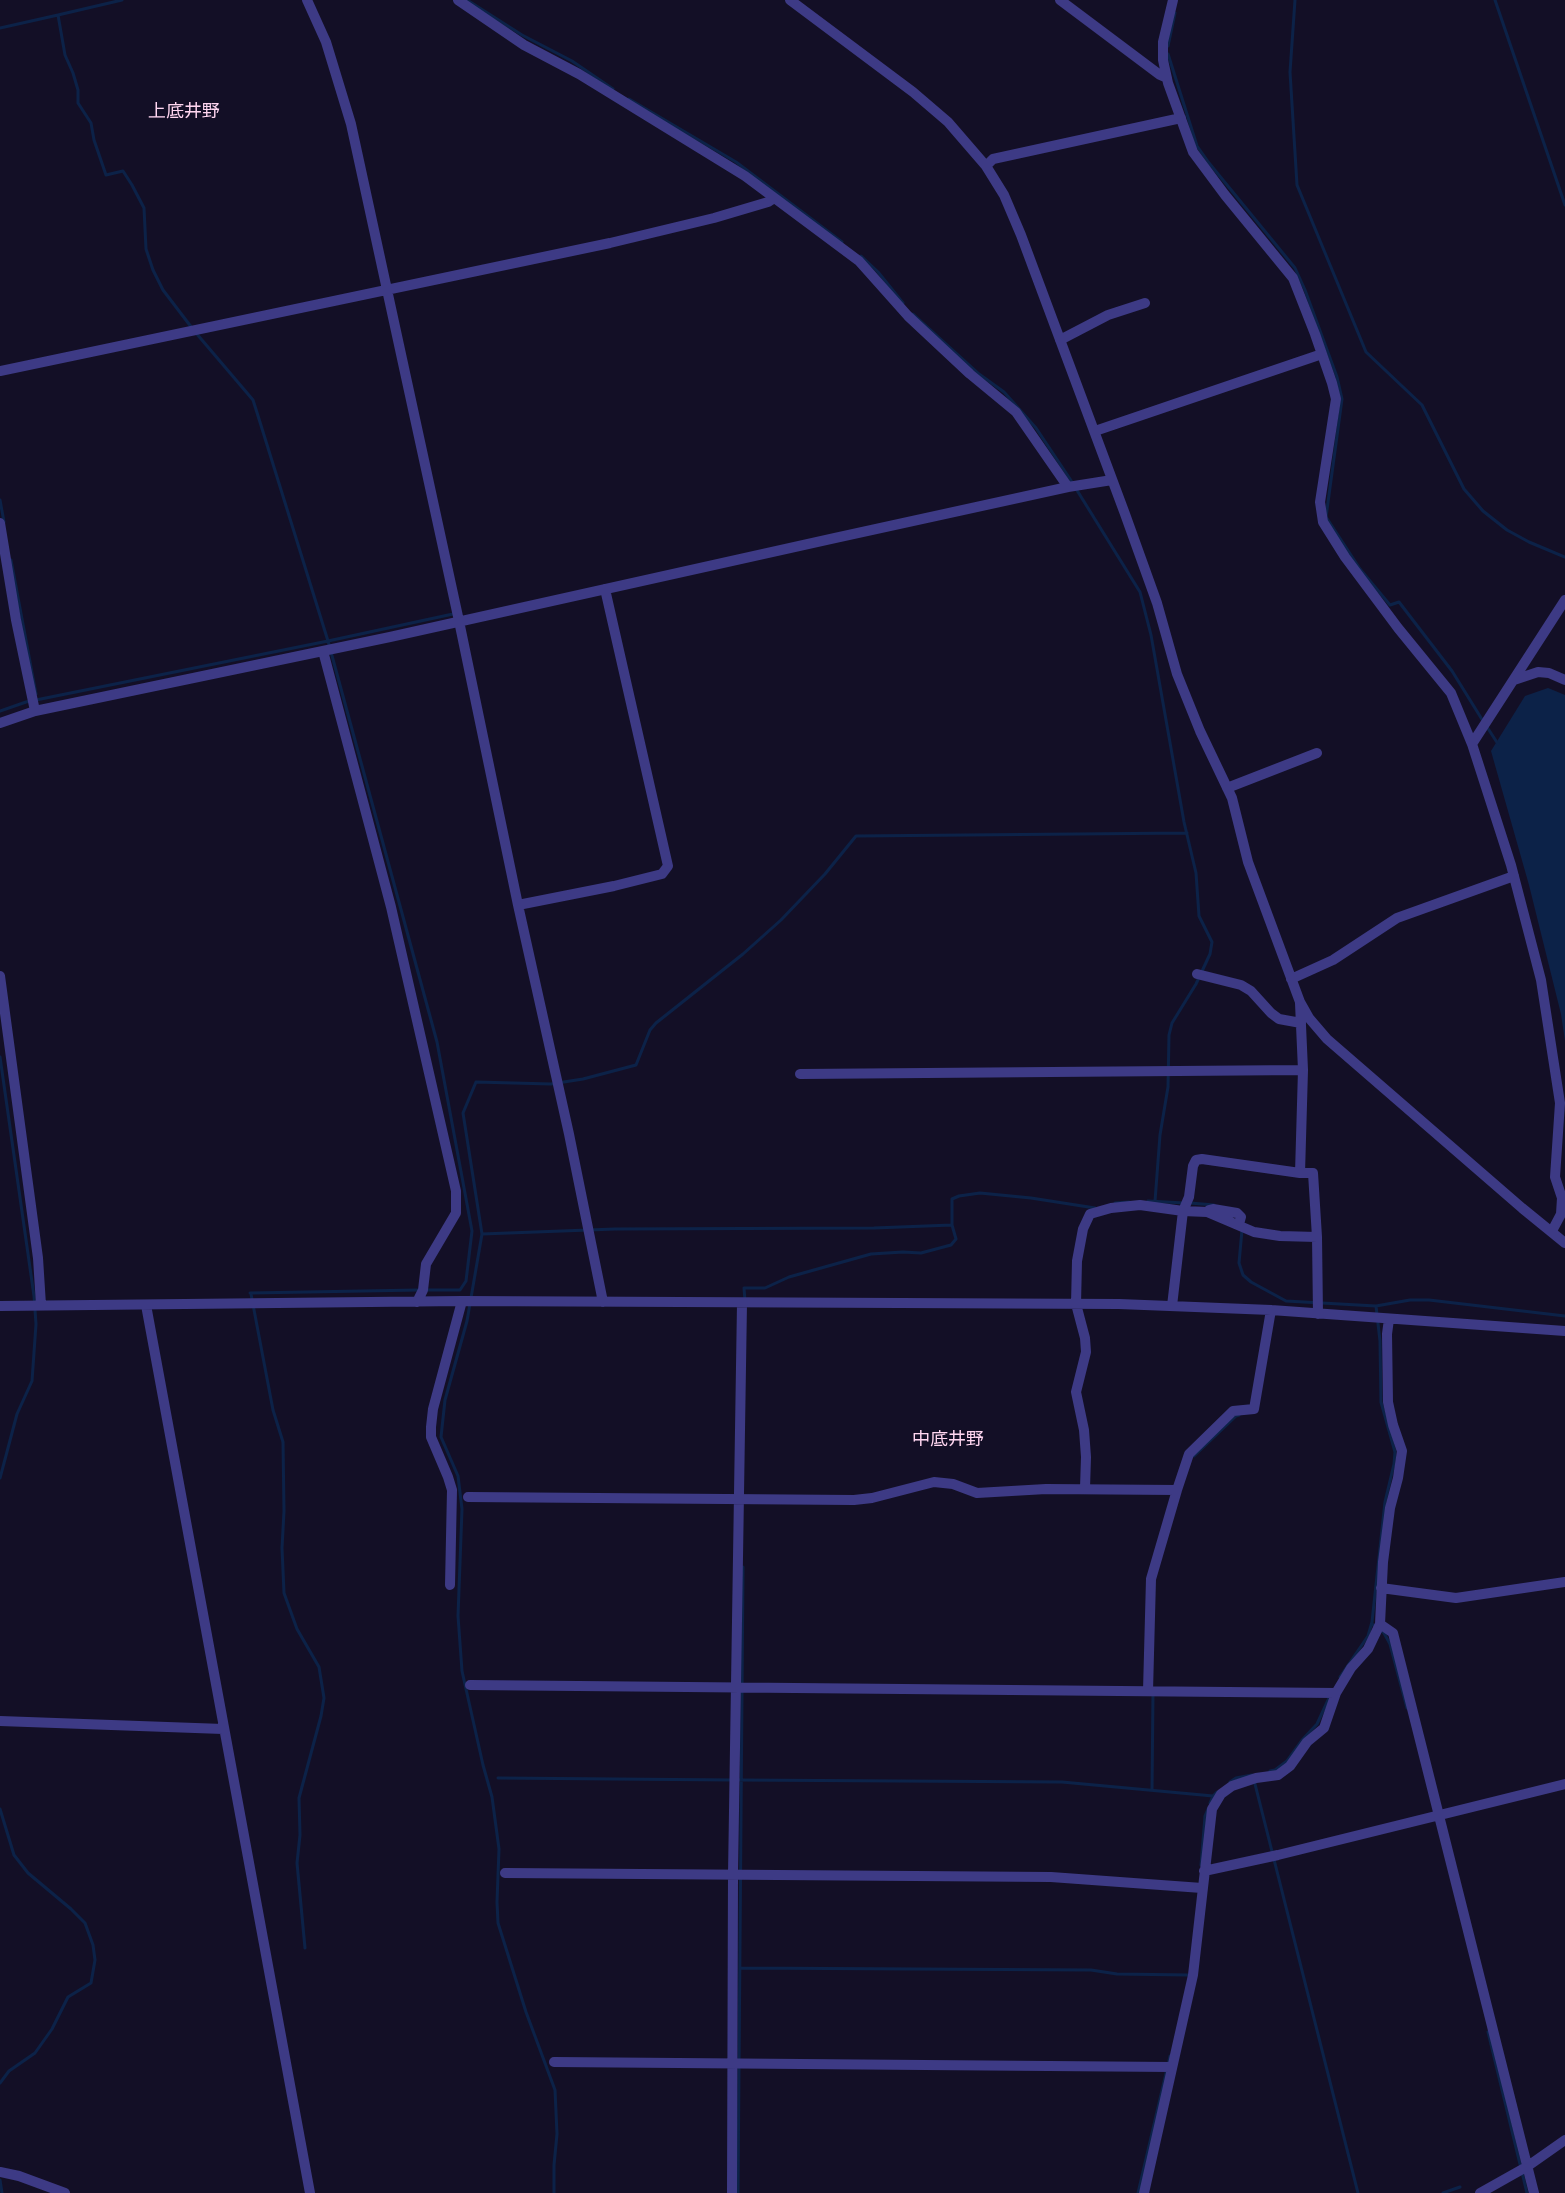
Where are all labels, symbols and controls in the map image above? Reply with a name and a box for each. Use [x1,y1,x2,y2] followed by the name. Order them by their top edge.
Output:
[148,100,220,122] district label: 上底井野
[912,1428,984,1450] district label: 中底井野

